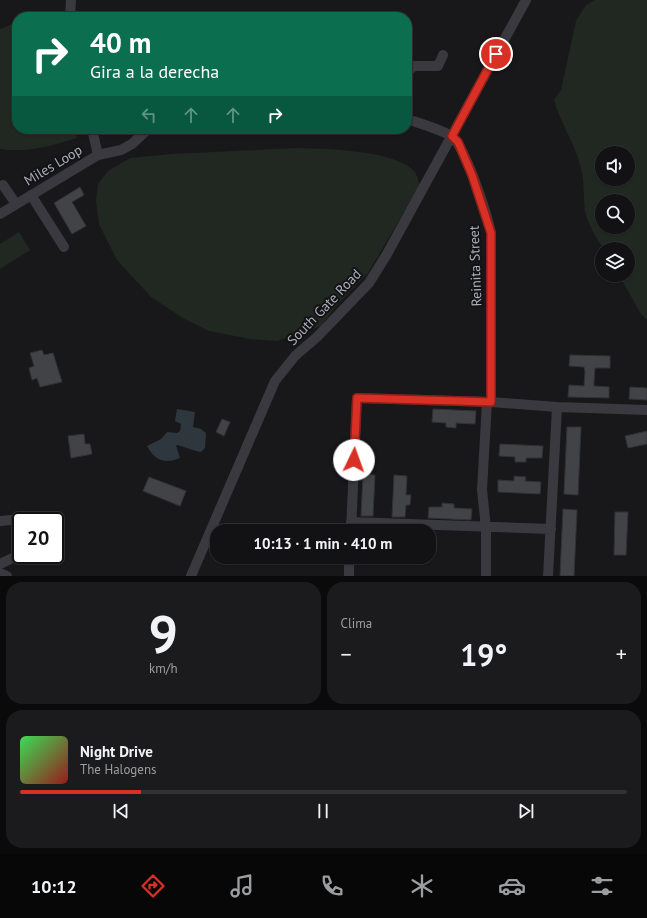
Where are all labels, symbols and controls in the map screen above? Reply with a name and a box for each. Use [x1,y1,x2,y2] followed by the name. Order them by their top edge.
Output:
[90,24,151,61] text: 40 m
[24,28,76,80] icon: right
[479,37,513,71] pin
[485,43,507,65] icon: arrive
[90,60,219,83] text: Gira a la derecha
[138,104,160,126] icon: left
[180,104,202,126] icon: ahead
[222,104,244,126] icon: ahead
[264,104,286,126] icon: right
[21,141,85,189] street label: Miles Loop
[595,146,635,282] map controls
[595,146,635,186] button: sound
[595,194,635,234] button: search
[465,225,485,307] street label: Reinita Street
[595,242,635,282] button: layers
[283,265,365,349] street label: South Gate Road
[333,439,375,481] position arrow
[12,512,64,564] speed limit sign: 20
[254,534,392,553] text: 10:13 · 1 min · 410 m
[149,600,178,667] text: 9
[341,615,372,632] text: Clima
[460,635,507,674] text: 19°
[341,640,352,668] text: −
[616,640,627,668] text: +
[149,660,178,677] text: km/h
[80,742,153,761] text: Night Drive
[80,761,157,778] text: The Halogens
[110,800,132,822] icon: previous
[312,800,334,822] icon: pause
[515,800,537,822] icon: next
[139,872,167,900] icon: directions
[228,872,256,900] icon: music
[318,872,346,900] icon: phone
[408,872,436,900] icon: climate
[498,872,526,900] icon: car
[588,872,616,900] icon: filters
[31,875,77,898] text: 10:12

